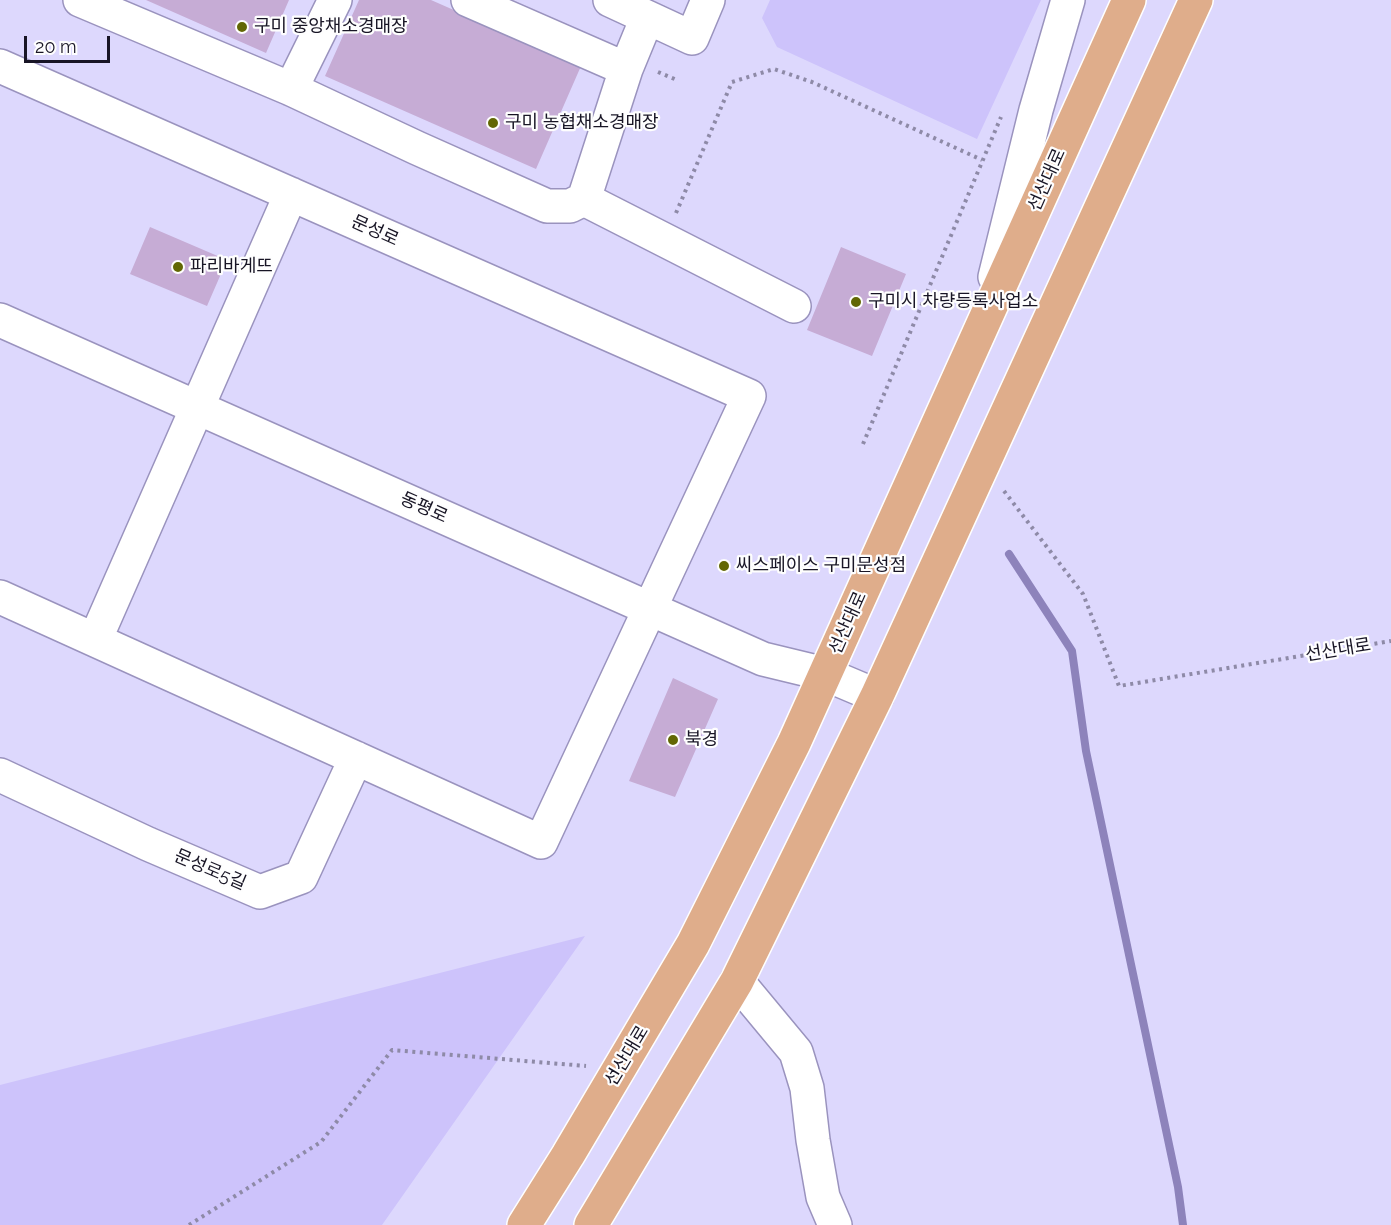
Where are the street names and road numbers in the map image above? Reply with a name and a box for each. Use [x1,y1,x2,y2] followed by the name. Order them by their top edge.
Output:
[1024,145,1070,215] street label: 선산대로
[348,211,402,251] street label: 문성로
[397,488,451,528] street label: 동평로
[825,588,871,658] street label: 선산대로
[1304,634,1372,666] street label: 선산대로
[171,845,249,895] street label: 문성로5길
[601,1022,653,1090] street label: 선산대로

